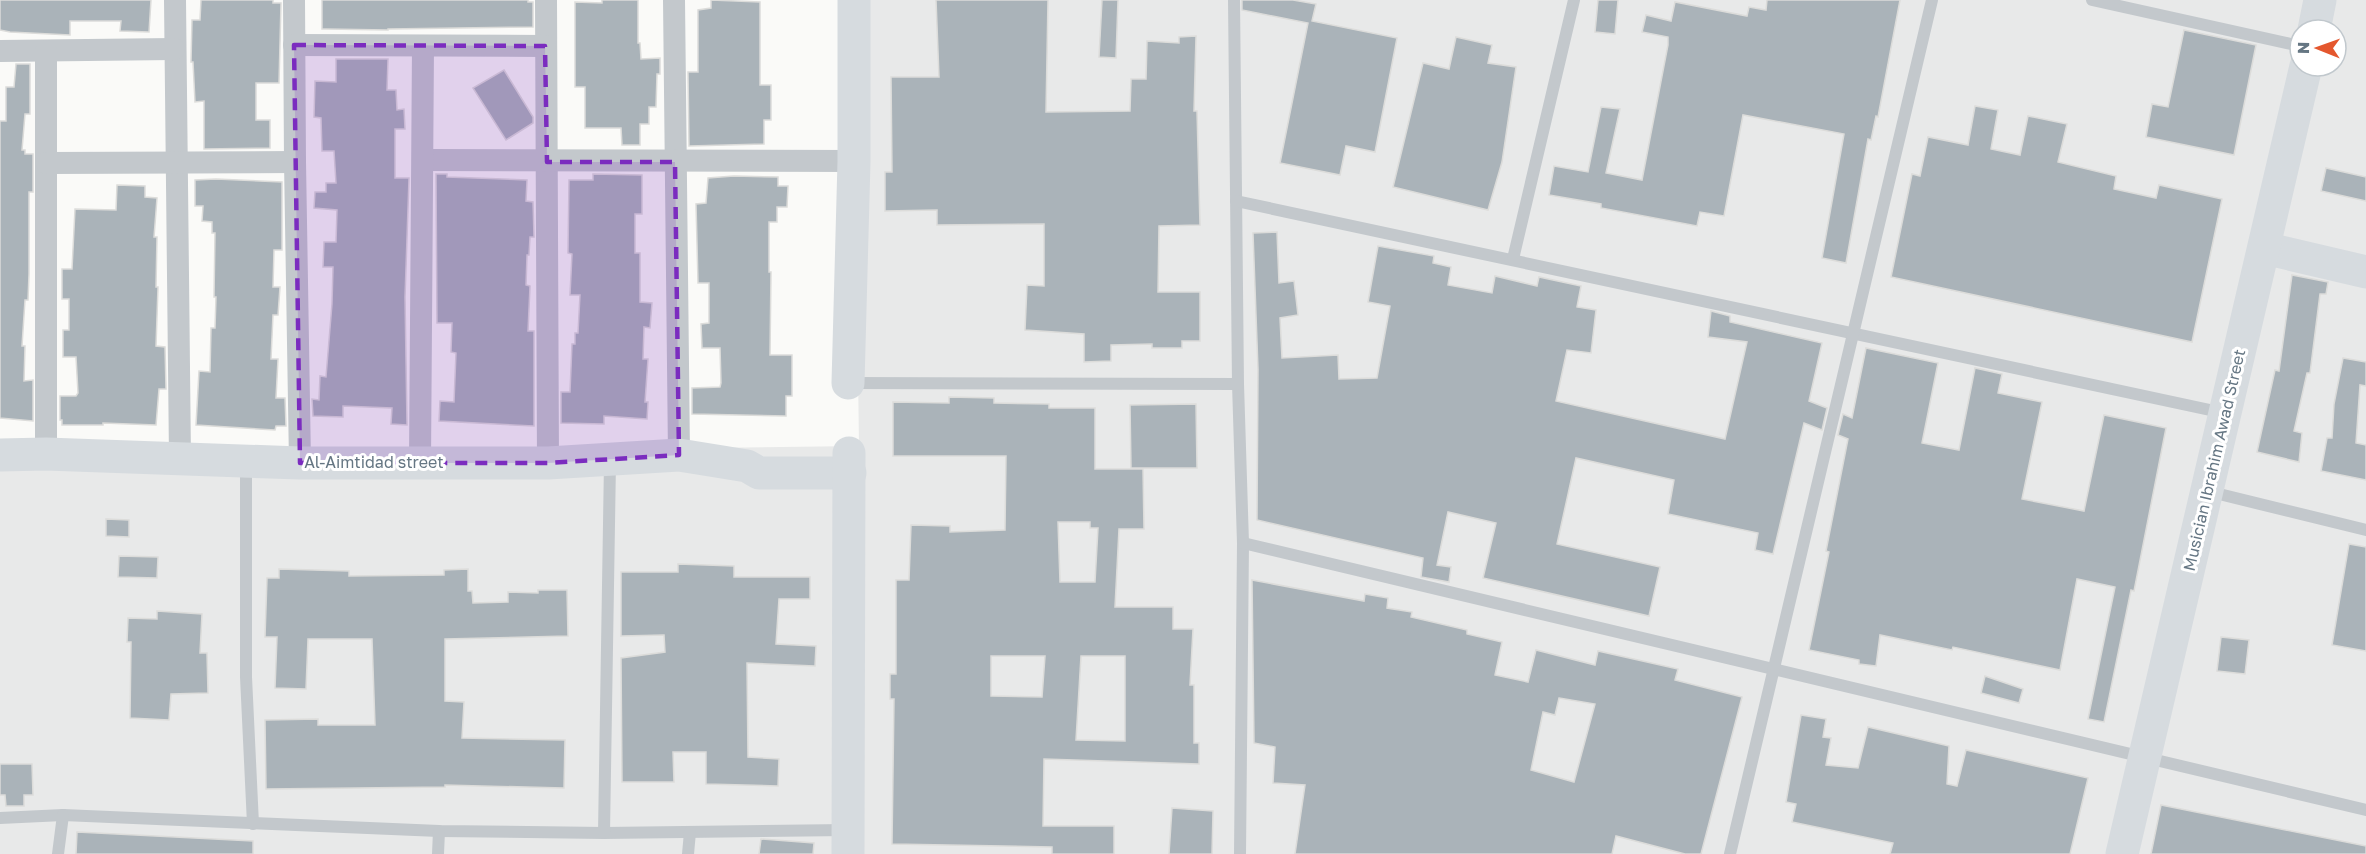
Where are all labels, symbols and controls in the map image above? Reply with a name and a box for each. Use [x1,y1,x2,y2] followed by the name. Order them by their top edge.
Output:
[2288,18,2348,78] north arrow
[2293,41,2313,54] text: N
[2179,347,2249,573] street label: Musician Ibrahim Awad Street
[304,452,444,472] street label: Al-Aimtidad street

